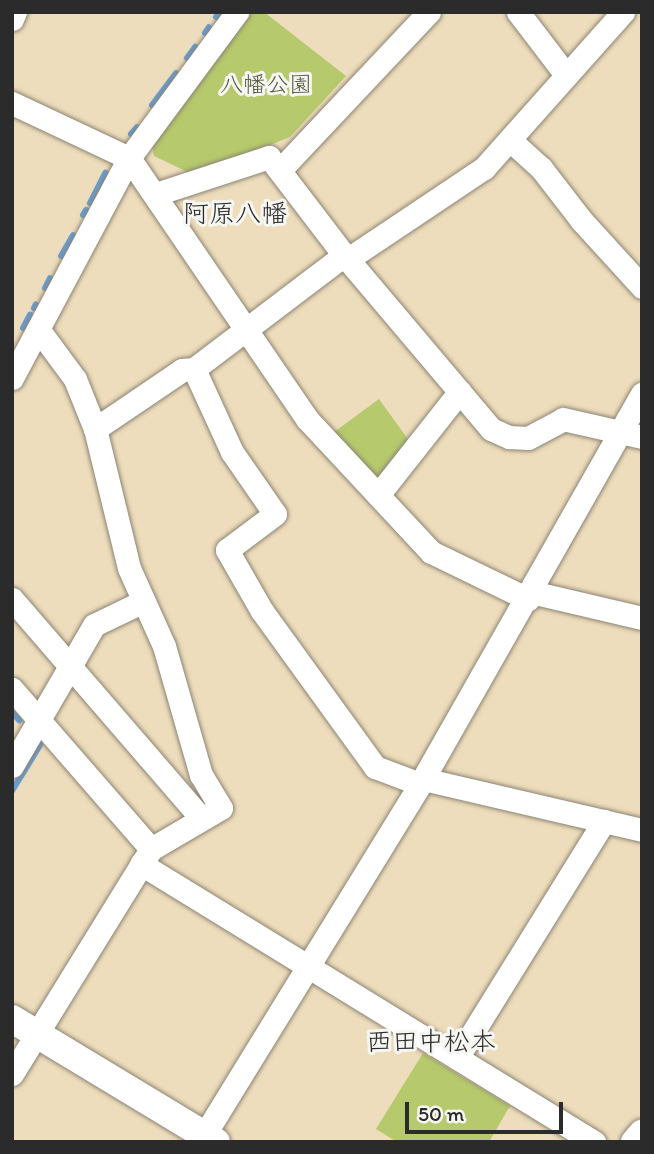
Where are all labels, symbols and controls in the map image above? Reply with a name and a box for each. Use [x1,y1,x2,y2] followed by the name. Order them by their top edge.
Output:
[220,70,312,98] park label: 八幡公園
[183,198,287,230] district label: 阿原八幡
[366,1026,496,1058] district label: 西田中松本
[409,1088,566,1132] scale bar
[418,1101,464,1126] text: 50 m

